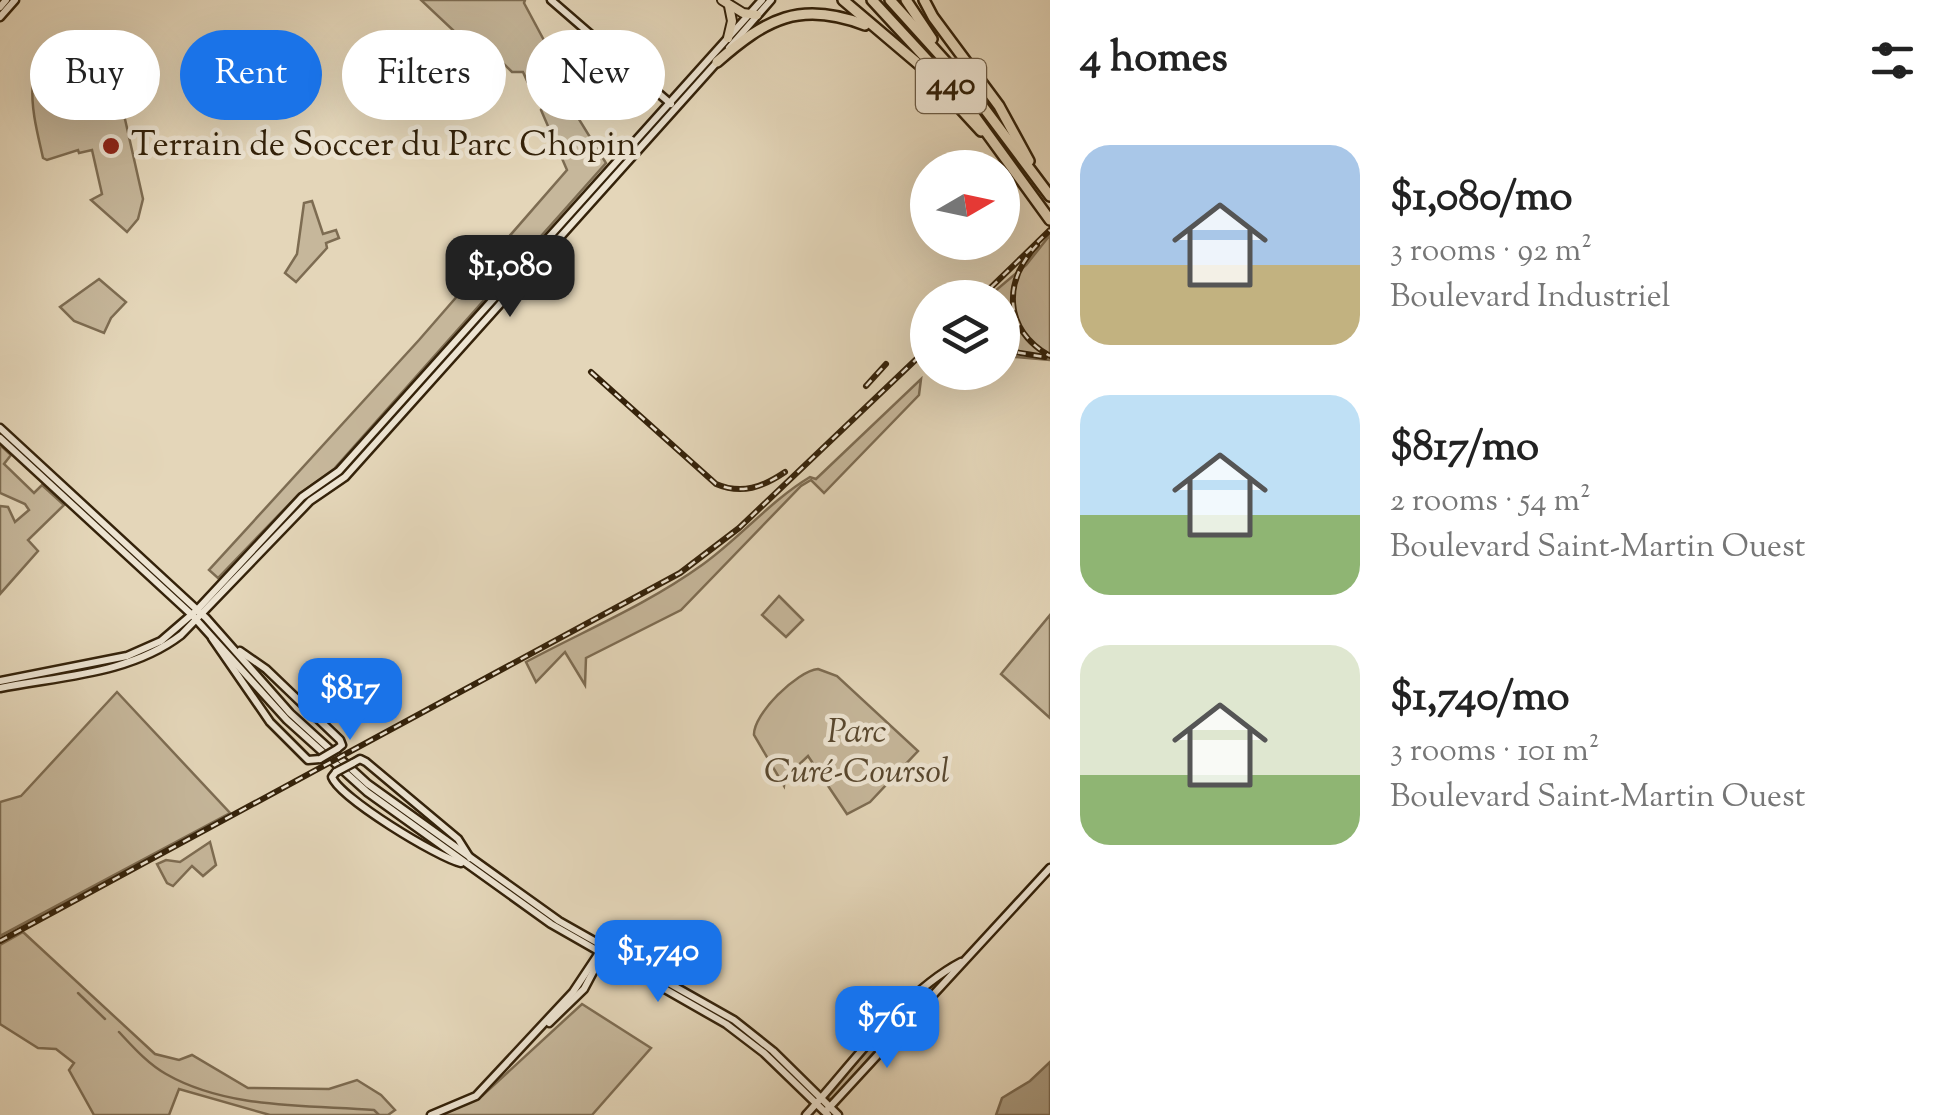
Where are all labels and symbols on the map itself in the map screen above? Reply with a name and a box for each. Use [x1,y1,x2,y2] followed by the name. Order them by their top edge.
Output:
[916,59,986,113] road number: 440
[131,121,637,172] place label: Terrain de Soccer du Parc Chopin
[100,135,122,157] marker: Terrain de Soccer du Parc Chopin
[910,150,1020,260] north arrow
[429,235,591,320] pin: $1,080
[291,658,409,743] pin: $817
[764,708,950,799] park label: Parc Curé-Coursol
[577,920,739,1005] pin: $1,740
[828,986,946,1071] pin: $761

